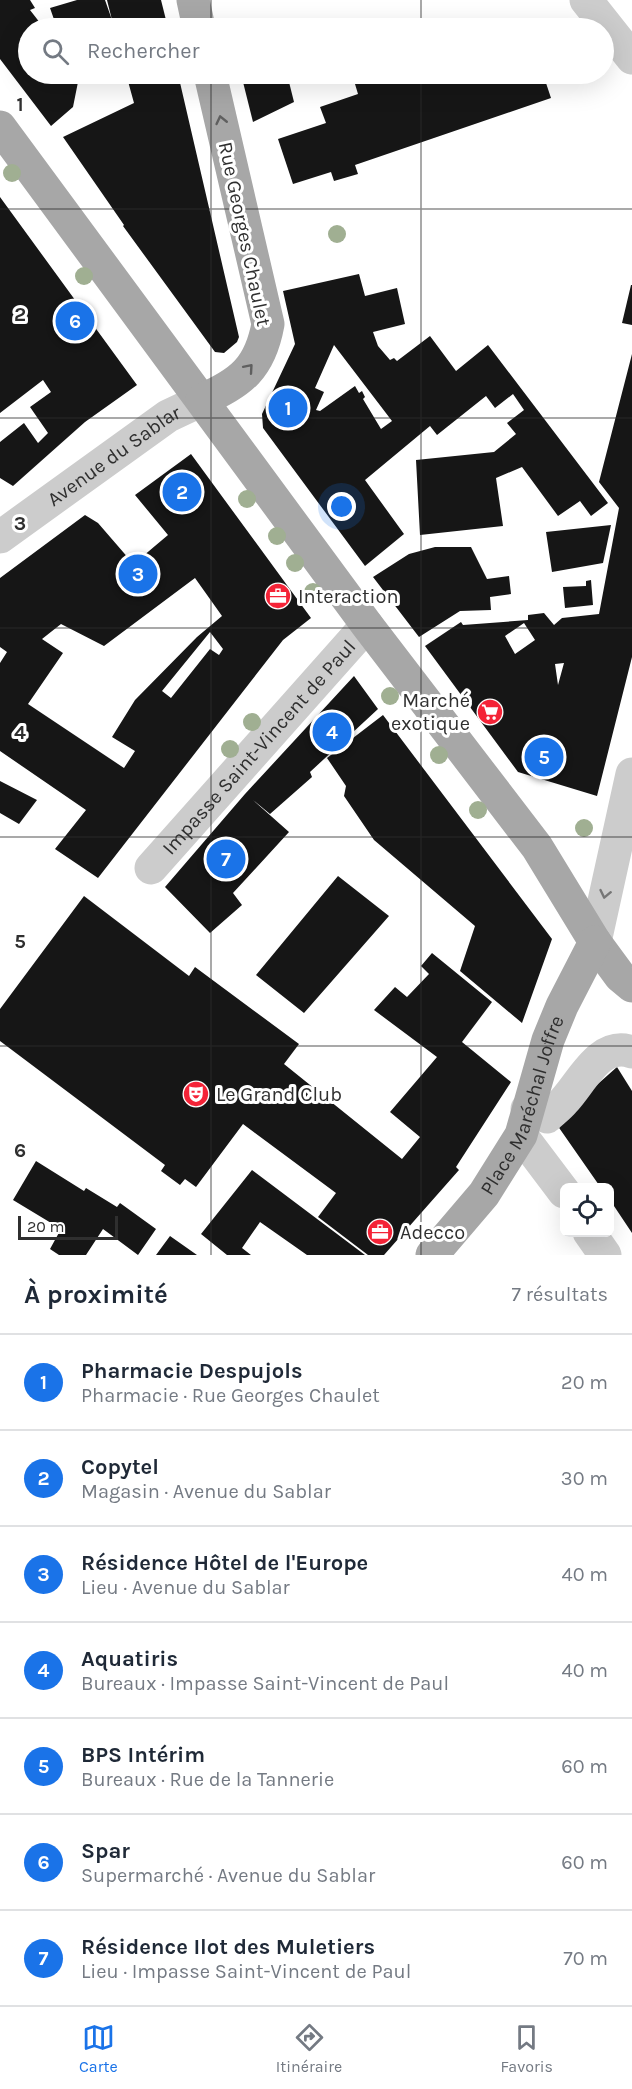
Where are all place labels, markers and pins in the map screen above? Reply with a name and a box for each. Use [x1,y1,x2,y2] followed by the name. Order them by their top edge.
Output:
[56,298,94,344] pin: 6
[268,386,308,430] pin: 1
[162,470,201,514] pin: 2
[118,552,158,596] pin: 3
[263,581,293,611] office icon: Interaction
[298,585,399,608] place label: Interaction
[391,689,470,735] place label: Marché exotique
[475,697,505,727] supermarket icon: Marché exotique
[312,710,352,754] pin: 4
[524,734,564,780] pin: 5
[206,836,246,882] pin: 7
[181,1079,211,1109] theatre icon: Le Grand Club
[216,1083,342,1106] place label: Le Grand Club
[365,1217,395,1247] office icon: Adecco
[400,1221,465,1244] place label: Adecco

